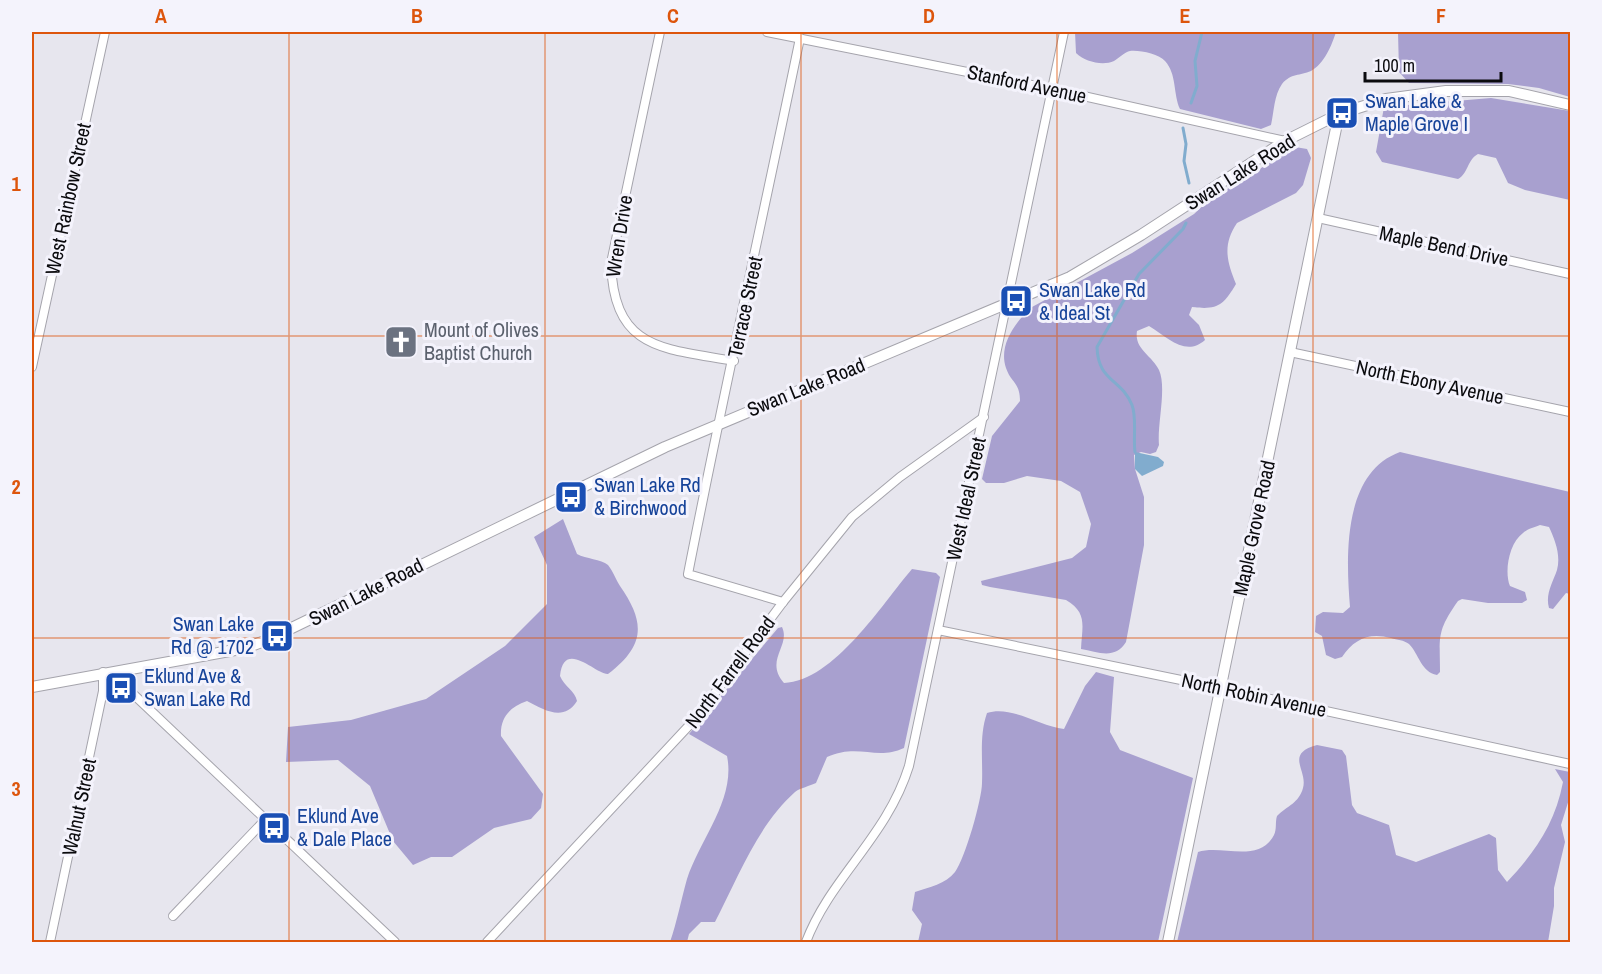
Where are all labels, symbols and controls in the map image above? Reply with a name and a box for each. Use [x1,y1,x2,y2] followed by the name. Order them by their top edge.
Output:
[155,2,167,29] text: A
[411,2,423,29] text: B
[667,2,679,29] text: C
[923,2,935,29] text: D
[1180,2,1191,29] text: E
[1436,2,1446,29] text: F
[1365,45,1502,83] scale bar
[1374,53,1415,78] text: 100 m
[965,58,1089,109] street label: Stanford Avenue
[1365,87,1468,137] place label: Swan Lake & Maple Grove I
[1324,95,1360,131] bus stop icon: Swan Lake & Maple Grove I
[38,120,97,277] street label: West Rainbow Street
[1180,127,1300,216] street label: Swan Lake Road
[11,170,21,197] text: 1
[599,193,638,279] street label: Wren Drive
[1377,219,1511,272] street label: Maple Bend Drive
[721,253,769,360] street label: Terrace Street
[1039,276,1146,326] place label: Swan Lake Rd & Ideal St
[998,283,1034,319] bus stop icon: Swan Lake Rd & Ideal St
[424,316,539,366] place label: Mount of Olives Baptist Church
[383,324,419,360] church icon: Mount of Olives Baptist Church
[743,351,869,422] street label: Swan Lake Road
[1354,353,1506,410] street label: North Ebony Avenue
[939,434,992,563] street label: West Ideal Street
[1226,458,1281,598] street label: Maple Grove Road
[594,471,701,521] place label: Swan Lake Rd & Birchwood
[11,473,21,500] text: 2
[553,479,589,515] bus stop icon: Swan Lake Rd & Birchwood
[304,551,428,632] street label: Swan Lake Road
[171,610,254,660] place label: Swan Lake Rd @ 1702
[678,610,781,733] street label: North Farrell Road
[259,618,295,654] bus stop icon: Swan Lake Rd @ 1702
[144,662,251,712] place label: Eklund Ave & Swan Lake Rd
[1179,666,1329,723] street label: North Robin Avenue
[103,670,139,706] bus stop icon: Eklund Ave & Swan Lake Rd
[55,755,102,858] street label: Walnut Street
[11,775,21,802] text: 3
[297,802,392,852] place label: Eklund Ave & Dale Place
[256,810,292,846] bus stop icon: Eklund Ave & Dale Place

